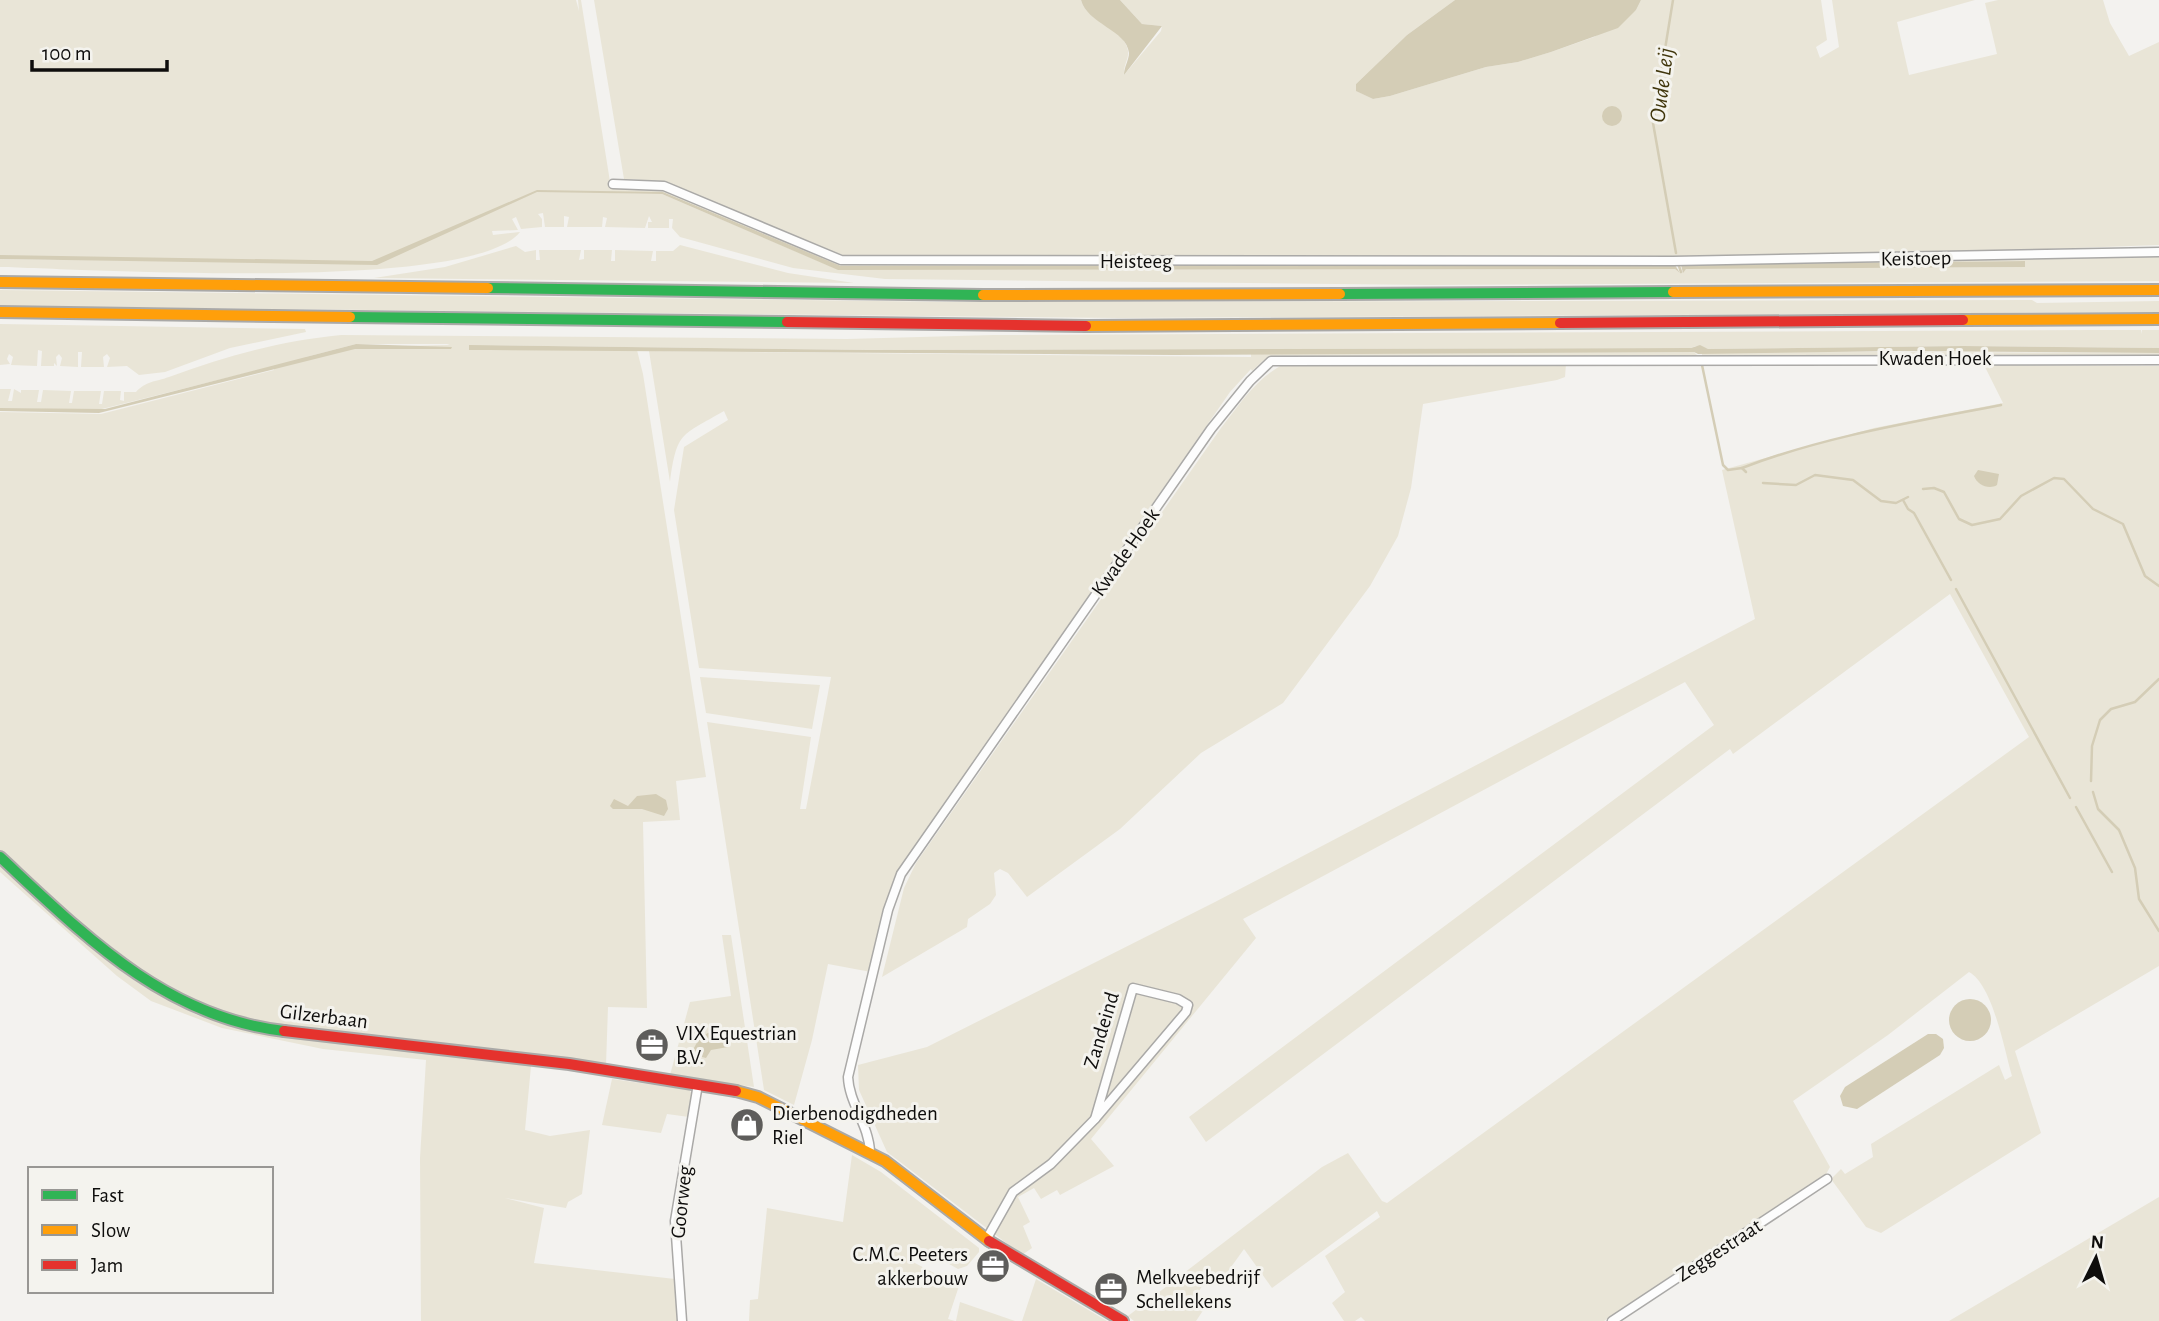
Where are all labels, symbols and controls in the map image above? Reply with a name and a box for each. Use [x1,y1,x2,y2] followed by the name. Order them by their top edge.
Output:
[32,28,166,72] scale bar
[42,43,92,64] text: 100 m
[1647,47,1678,124] water label: Oude Leij
[1881,247,1951,270] street label: Keistoep
[1100,251,1173,272] street label: Heisteeg
[1879,348,1992,369] street label: Kwaden Hoek
[1088,504,1163,600] street label: Kwade Hoek
[1080,989,1123,1071] street label: Zandeind
[279,1001,369,1032] street label: Gilzerbaan
[676,1023,797,1068] place label: VIX Equestrian B.V.
[633,1026,671,1064] office icon: VIX Equestrian B.V.
[772,1103,938,1148] place label: Dierbenodigdheden Riel
[728,1106,766,1144] shop icon: Dierbenodigdheden Riel
[667,1164,696,1240] street label: Goorweg
[28,1167,273,1293] legend
[91,1185,124,1206] text: Fast
[1673,1215,1766,1286] street label: Zeggestraat
[91,1220,130,1241] text: Slow
[2061,1223,2131,1293] north arrow
[2090,1233,2105,1253] text: N
[853,1244,968,1289] place label: C.M.C. Peeters akkerbouw
[974,1247,1012,1285] office icon: C.M.C. Peeters akkerbouw
[91,1255,123,1276] text: Jam
[1136,1267,1261,1312] place label: Melkveebedrijf Schellekens
[1092,1270,1130,1308] office icon: Melkveebedrijf Schellekens

